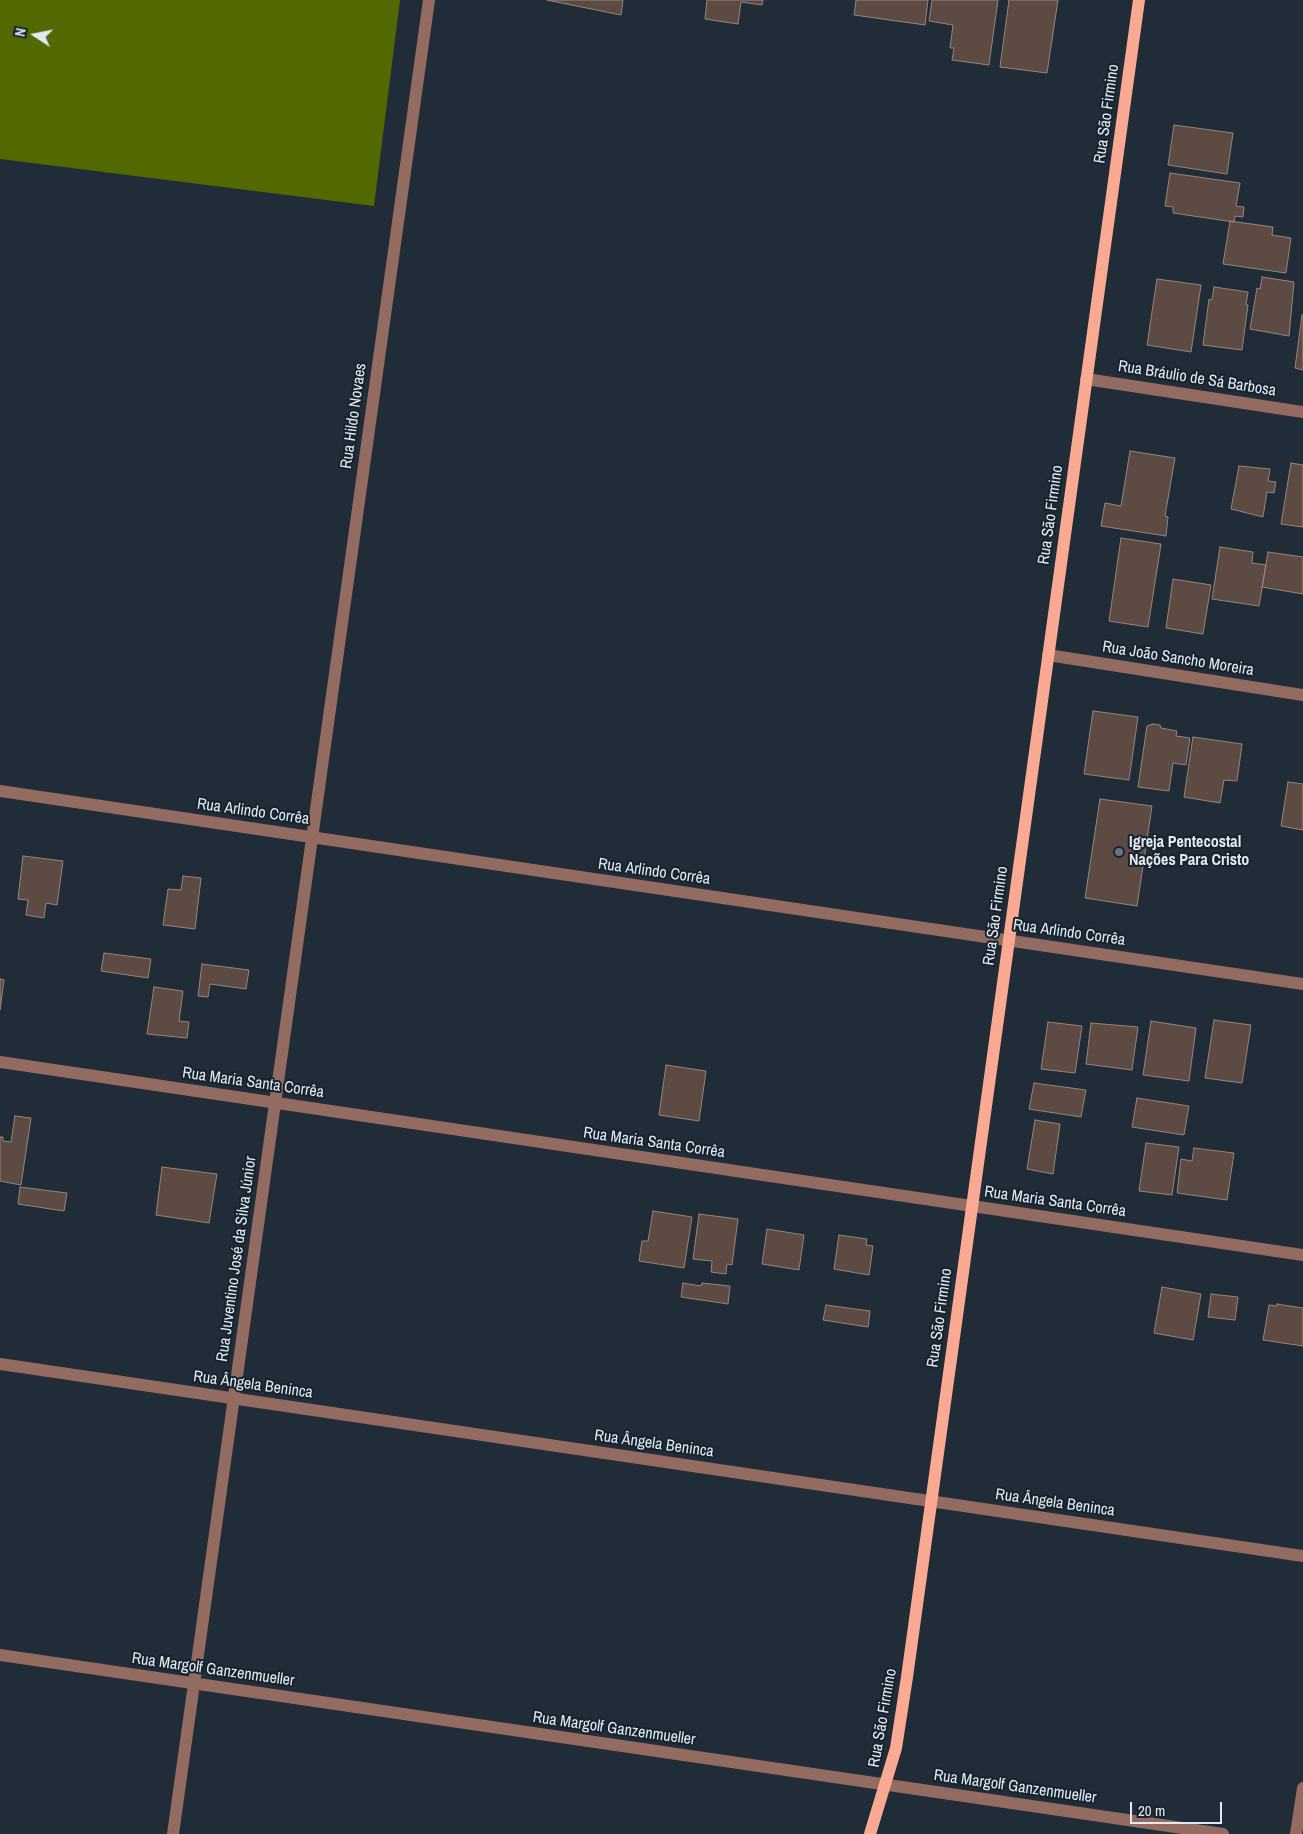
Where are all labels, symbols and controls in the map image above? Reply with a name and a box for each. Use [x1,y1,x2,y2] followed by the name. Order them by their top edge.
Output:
[10,10,60,60] north arrow
[11,26,30,38] text: N
[1091,63,1123,165] street label: Rua São Firmino
[1117,357,1277,401] street label: Rua Bráulio de Sá Barbosa
[337,362,371,470] street label: Rua Hildo Novaes
[1035,464,1067,566] street label: Rua São Firmino
[1101,638,1255,680] street label: Rua João Sancho Moreira
[196,795,310,829] street label: Rua Arlindo Corrêa
[1129,833,1249,871] place label: Igreja Pentecostal Nações Para Cristo
[1113,846,1125,858] marker: Igreja Pentecostal Nações Para Cristo
[597,855,711,889] street label: Rua Arlindo Corrêa
[980,865,1012,967] street label: Rua São Firmino
[1012,916,1126,950] street label: Rua Arlindo Corrêa
[181,1064,325,1102] street label: Rua Maria Santa Corrêa
[582,1124,726,1162] street label: Rua Maria Santa Corrêa
[213,1155,261,1363] street label: Rua Juventino José da Silva Júnior
[983,1183,1127,1221] street label: Rua Maria Santa Corrêa
[924,1267,956,1369] street label: Rua São Firmino
[192,1367,314,1403] street label: Rua Ângela Beninca
[593,1426,715,1462] street label: Rua Ângela Beninca
[994,1485,1116,1521] street label: Rua Ângela Beninca
[130,1649,296,1691] street label: Rua Margolf Ganzenmueller
[865,1667,901,1769] street label: Rua São Firmino
[531,1708,697,1750] street label: Rua Margolf Ganzenmueller
[932,1766,1098,1808] street label: Rua Margolf Ganzenmueller
[1133,1792,1226,1824] scale bar
[1138,1800,1165,1821] text: 20 m

